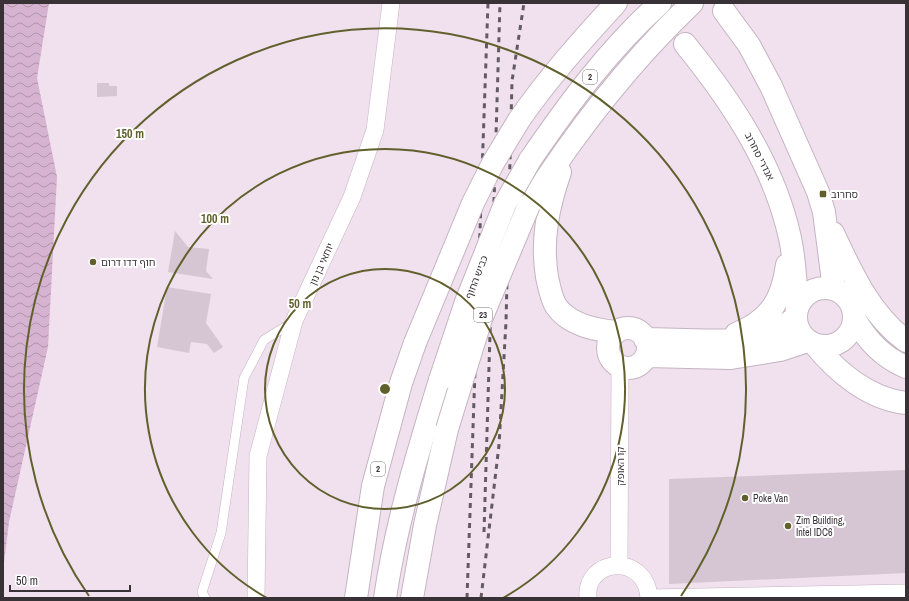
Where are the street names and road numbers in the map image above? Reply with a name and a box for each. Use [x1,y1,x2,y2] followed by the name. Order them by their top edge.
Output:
[583,70,597,84] road number: 2
[742,130,777,183] street label: אנדרי סחרוב
[306,241,337,288] street label: יוחאי בן נון
[462,254,491,301] street label: כביש החוף
[474,308,492,322] road number: 23
[614,446,627,486] street label: קו האופק
[371,462,385,476] road number: 2

